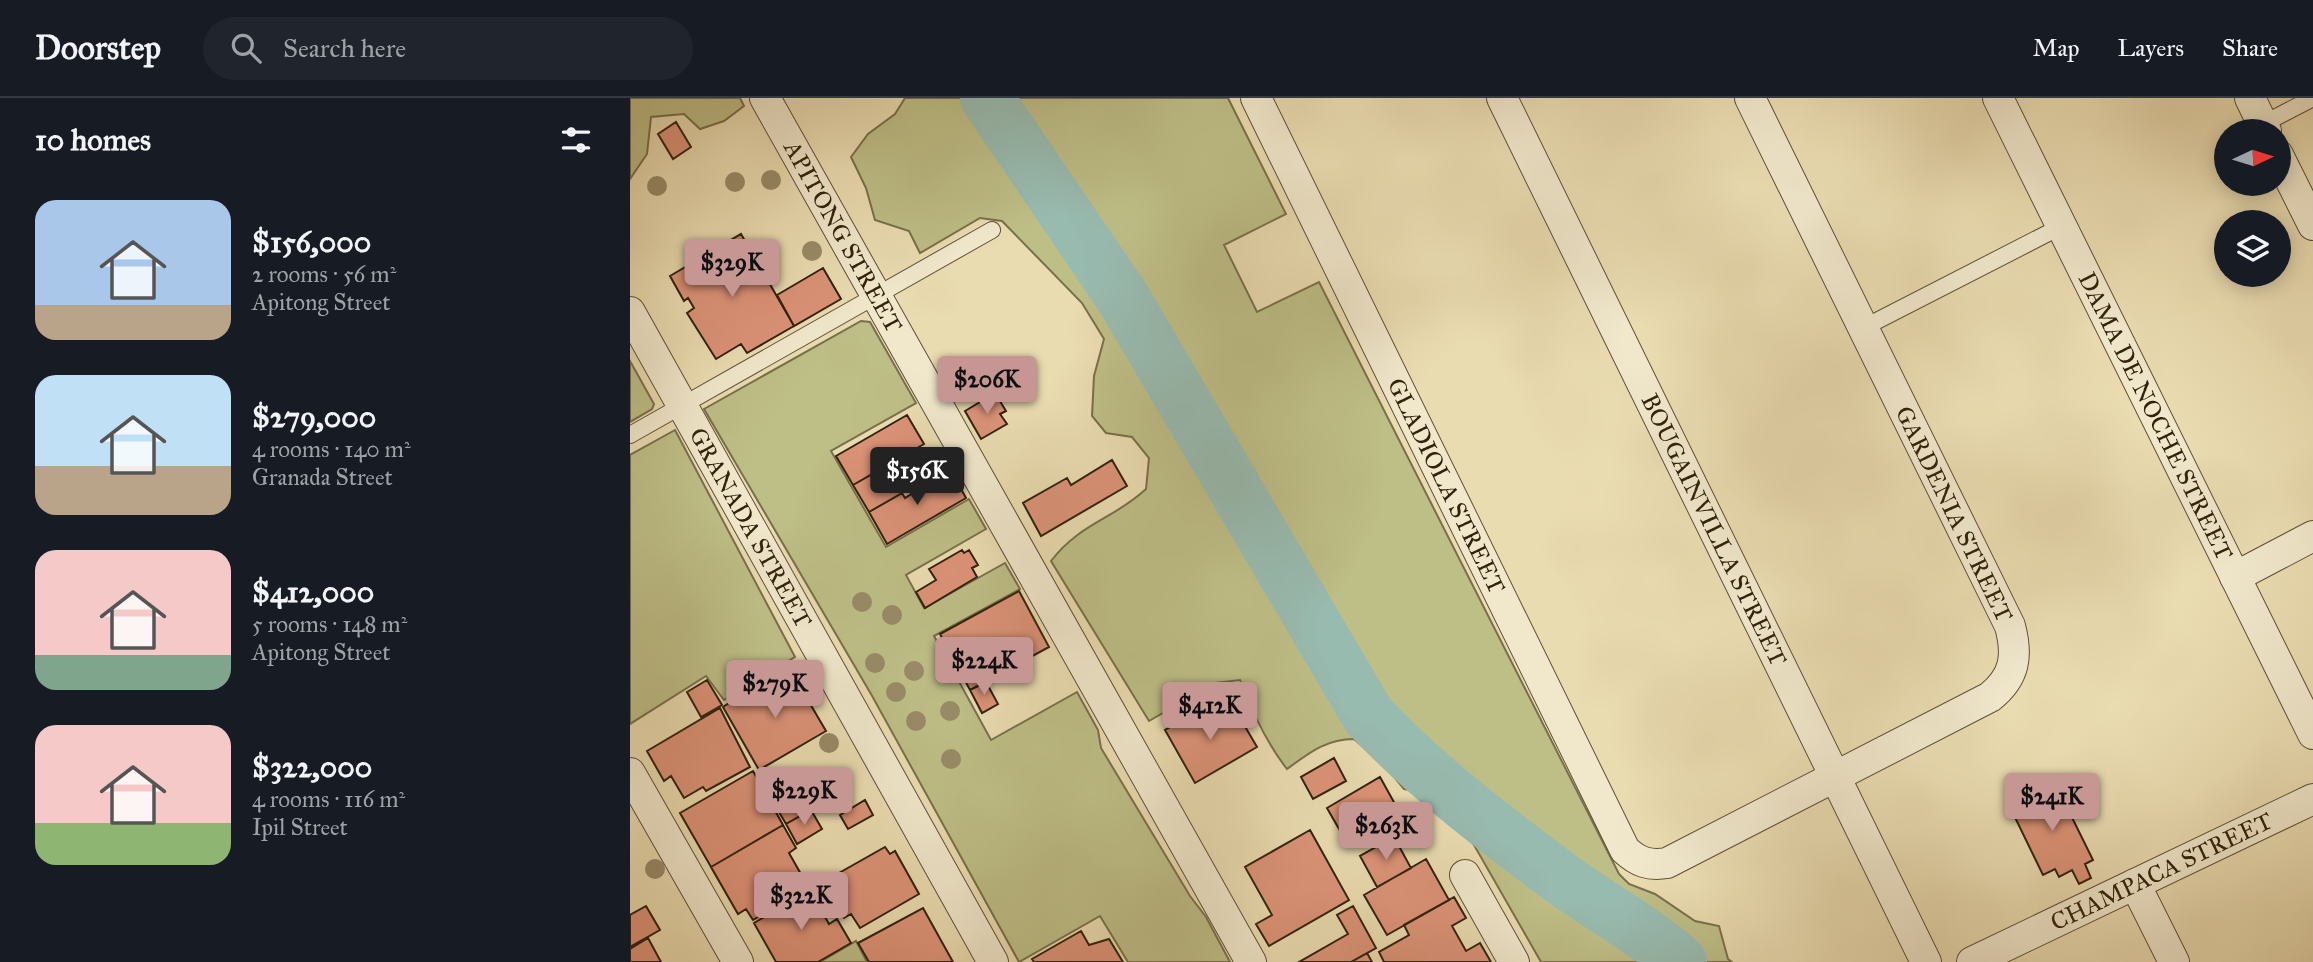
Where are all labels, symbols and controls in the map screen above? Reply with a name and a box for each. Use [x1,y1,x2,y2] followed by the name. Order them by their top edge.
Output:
[203,17,693,80] search box
[35,28,161,68] text: Doorstep
[227,29,265,67] icon: search
[283,32,406,64] text: Search here
[2033,33,2080,63] text: Map
[2118,33,2184,63] text: Layers
[2222,33,2278,63] text: Share
[2214,119,2291,196] north arrow
[2214,119,2291,287] map controls
[557,121,595,159] icon: filters
[35,122,151,158] text: 10 homes
[777,134,909,338] street label: APITONG STREET
[2214,210,2291,287] button: layers
[252,224,371,260] text: $156,000
[91,228,175,312] icon: home
[683,240,781,299] pin: $329K
[700,248,764,276] text: $329K
[252,260,396,288] text: 2 rooms · 56 m²
[2072,267,2240,565] street label: DAMA DE NOCHE STREET
[252,288,390,316] text: Apitong Street
[938,356,1036,416] pin: $206K
[954,365,1020,393] text: $206K
[1381,373,1512,599] street label: GLADIOLA STREET
[1634,389,1793,671] street label: BOUGAINVILLA STREET
[252,399,376,435] text: $279,000
[1889,401,2019,627] street label: GARDENIA STREET
[91,403,175,487] icon: home
[683,422,818,633] street label: GRANADA STREET
[252,435,411,463] text: 4 rooms · 140 m²
[868,448,966,507] pin: $156K
[886,456,948,484] text: $156K
[252,463,393,491] text: Granada Street
[252,574,374,610] text: $412,000
[91,578,175,662] icon: home
[252,610,407,638] text: 5 rooms · 148 m²
[252,638,390,666] text: Apitong Street
[935,638,1033,697] pin: $224K
[951,646,1017,674] text: $224K
[726,660,824,720] pin: $279K
[742,669,808,697] text: $279K
[1161,682,1259,742] pin: $412K
[1178,691,1242,719] text: $412K
[252,749,372,785] text: $322,000
[91,753,175,837] icon: home
[755,768,853,827] pin: $229K
[2003,774,2101,833] pin: $241K
[771,776,837,804] text: $229K
[2020,782,2084,810] text: $241K
[252,785,405,813] text: 4 rooms · 116 m²
[1337,802,1435,862] pin: $263K
[2046,806,2277,937] street label: CHAMPACA STREET
[1355,811,1417,839] text: $263K
[252,813,348,841] text: Ipil Street
[752,872,850,932] pin: $322K
[770,881,832,909] text: $322K

